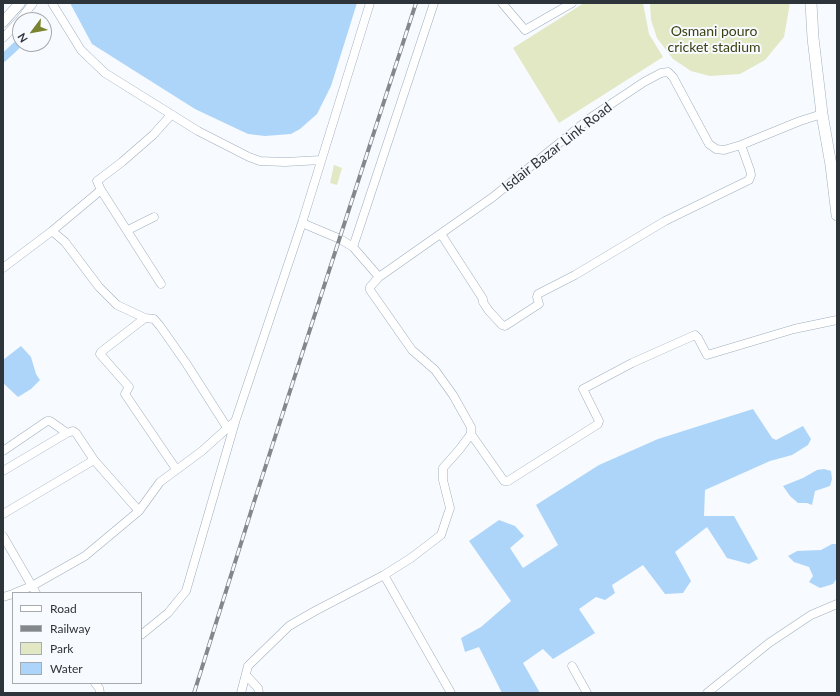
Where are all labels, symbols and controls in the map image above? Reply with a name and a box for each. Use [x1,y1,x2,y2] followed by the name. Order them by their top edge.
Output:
[12,12,52,52] north arrow
[667,23,761,56] park label: Osmani pouro cricket stadium
[14,31,30,45] text: N
[499,99,615,195] street label: Isdair Bazar Link Road
[12,592,142,684] legend
[50,601,77,616] text: Road
[50,621,90,636] text: Railway
[50,641,73,656] text: Park
[50,661,83,676] text: Water

